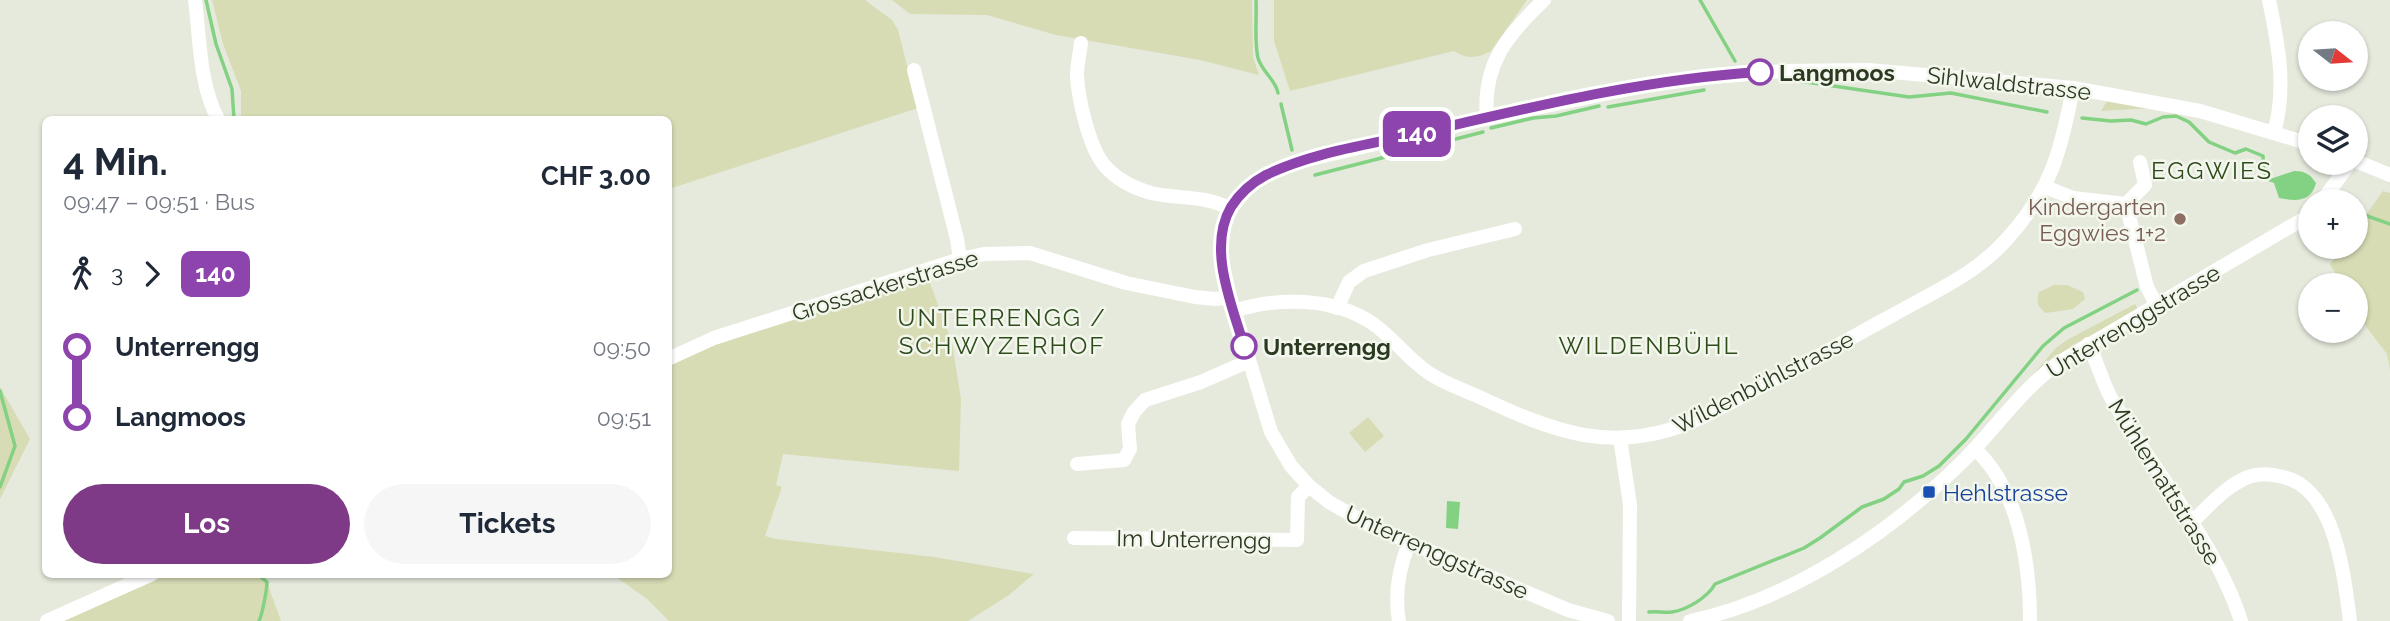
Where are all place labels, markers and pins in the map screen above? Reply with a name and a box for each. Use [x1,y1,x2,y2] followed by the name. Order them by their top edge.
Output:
[1747,59,1773,85] marker: Langmoos
[1779,59,1895,86] place label: Langmoos
[2028,193,2166,246] place label: Kindergarten Eggwies 1+2
[2172,211,2188,227] marker: Kindergarten Eggwies 1+2
[1231,333,1257,359] marker: Unterrengg
[1263,333,1391,360] place label: Unterrengg
[1943,479,2068,506] place label: Hehlstrasse
[1921,484,1937,500] marker: Hehlstrasse

